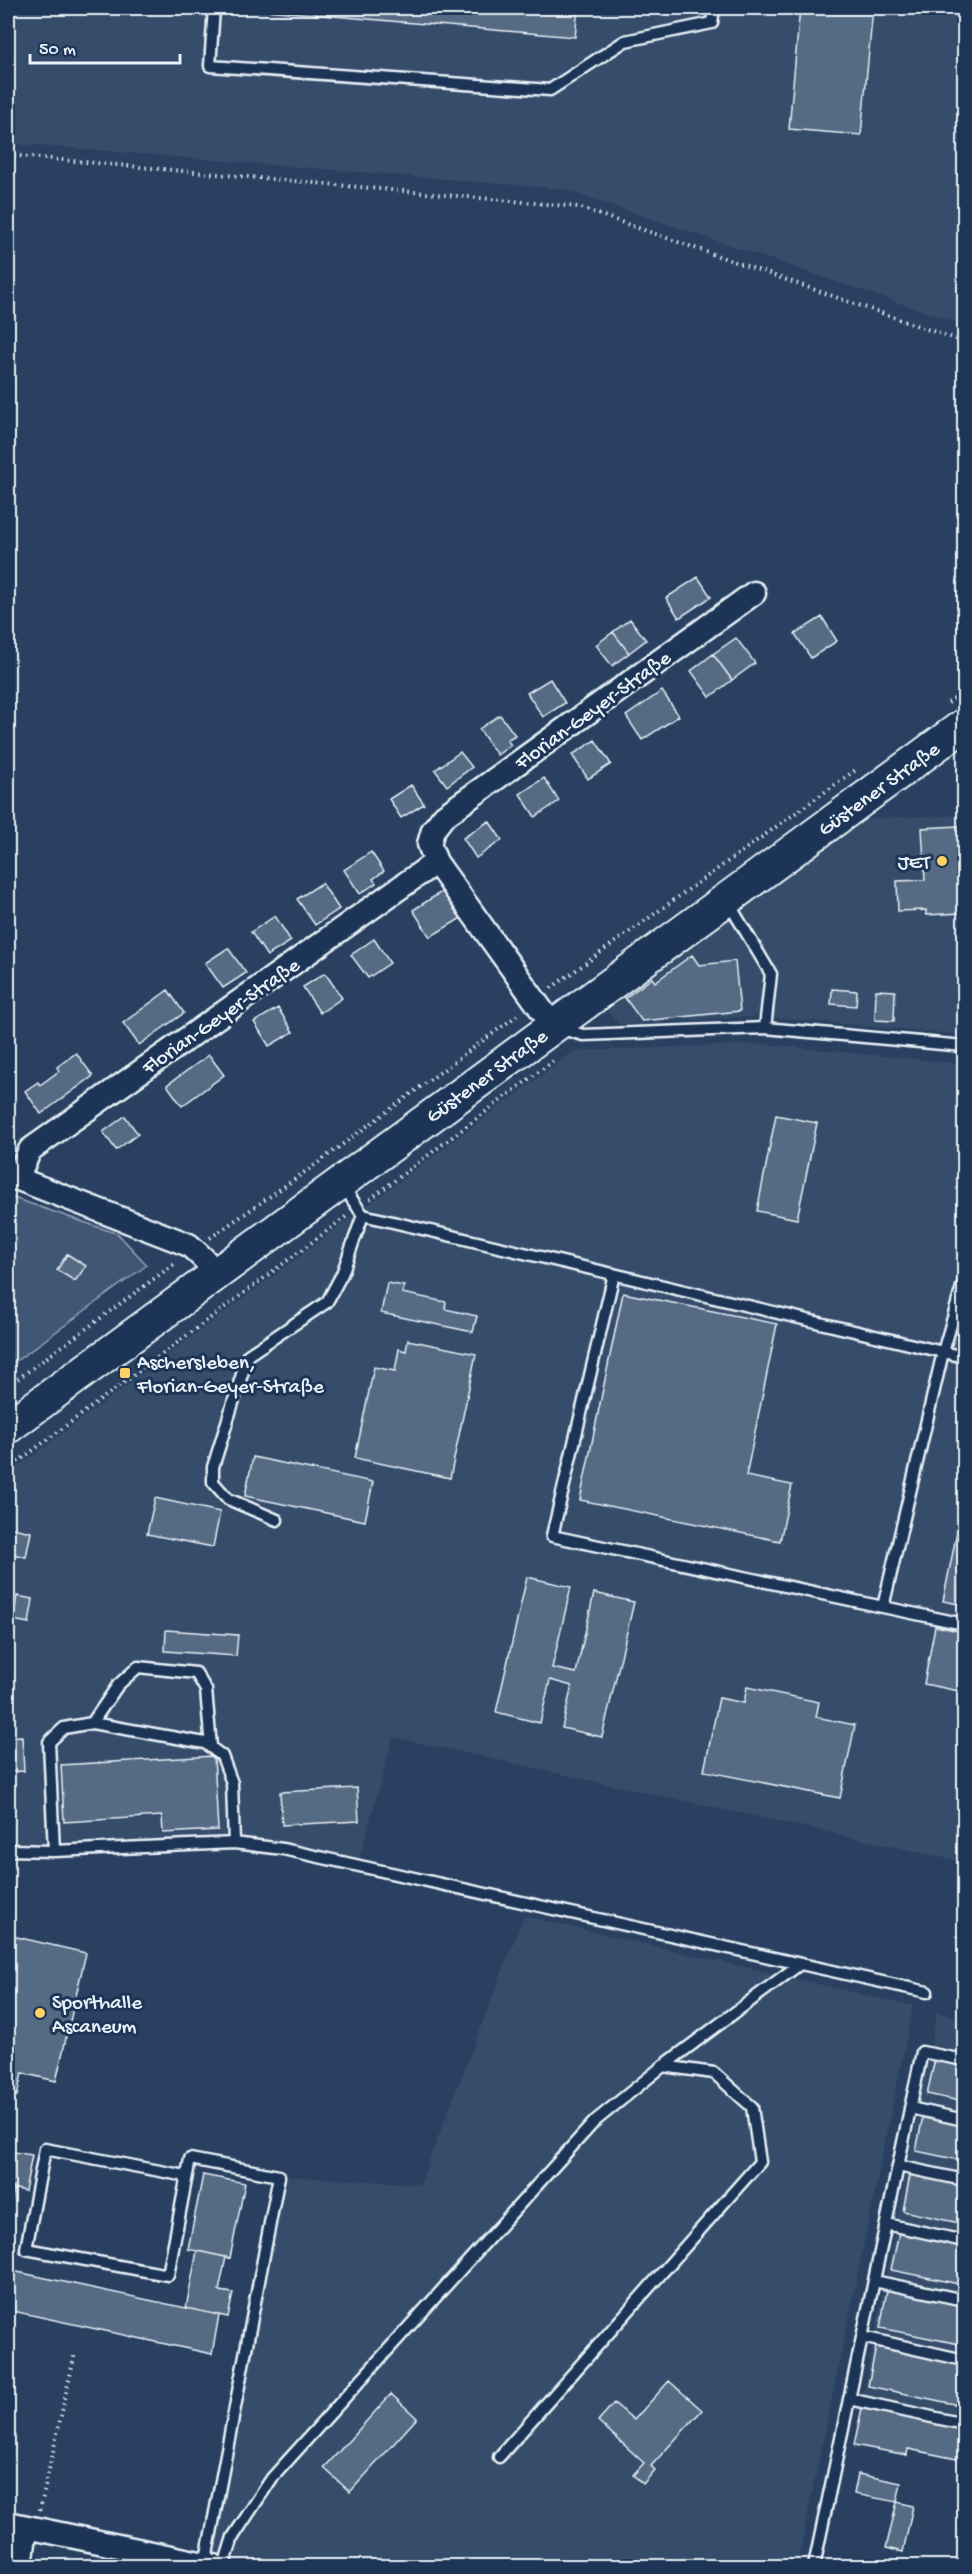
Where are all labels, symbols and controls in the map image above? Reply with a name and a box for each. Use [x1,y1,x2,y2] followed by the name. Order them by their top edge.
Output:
[30,27,180,65] scale bar
[39,40,76,61] text: 50 m
[510,646,678,777] street label: Florian-Geyer-Straße
[814,738,947,843] street label: Güstener Straße
[898,852,931,877] place label: JET
[935,854,949,868] marker: JET
[138,953,307,1082] street label: Florian-Geyer-Straße
[422,1025,555,1130] street label: Güstener Straße
[136,1352,325,1401] place label: Aschersleben, Florian-Geyer-Straße
[118,1366,132,1380] marker: Aschersleben, Florian-Geyer-Straße
[52,1992,143,2041] place label: Sporthalle Ascaneum
[33,2006,47,2020] marker: Sporthalle Ascaneum

